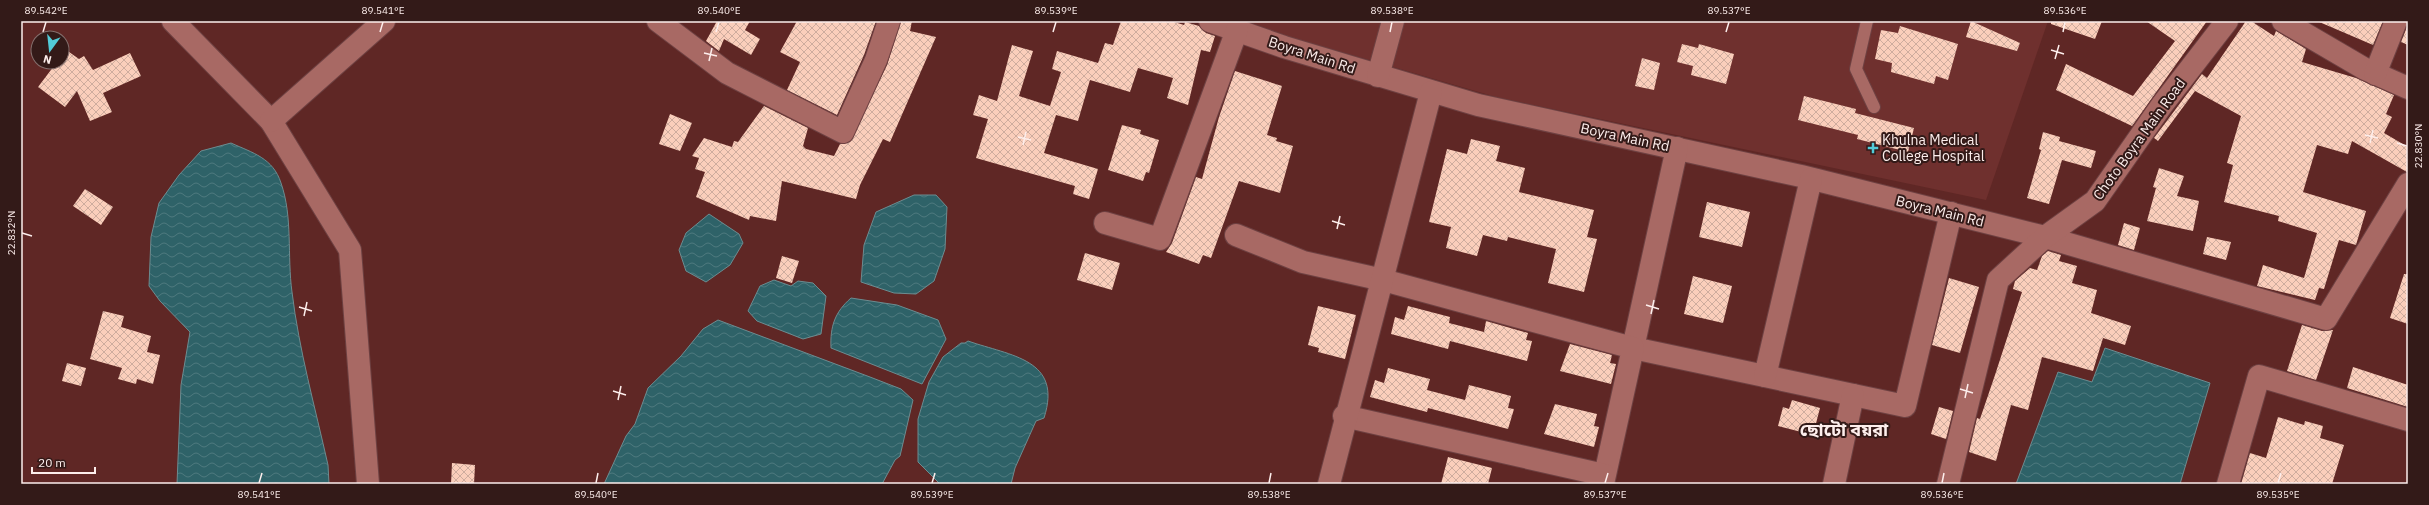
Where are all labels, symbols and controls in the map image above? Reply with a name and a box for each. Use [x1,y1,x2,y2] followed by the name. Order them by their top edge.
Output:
[24,4,68,17] text: 89.542°E
[361,4,405,17] text: 89.541°E
[697,4,741,17] text: 89.540°E
[1034,4,1078,17] text: 89.539°E
[1370,4,1414,17] text: 89.538°E
[1707,4,1751,17] text: 89.537°E
[2043,4,2087,17] text: 89.536°E
[30,30,70,70] north arrow
[1266,32,1358,78] street label: Boyra Main Rd
[42,52,53,67] text: N
[2089,75,2189,203] street label: Choto Boyra Main Road
[1579,119,1671,155] street label: Boyra Main Rd
[2412,124,2425,168] text: 22.830°N
[1882,131,1985,165] place label: Khulna Medical College Hospital
[1867,142,1879,154] marker: Khulna Medical College Hospital
[1894,191,1986,231] street label: Boyra Main Rd
[5,211,18,255] text: 22.832°N
[1800,418,1889,441] district label: ছোটো বয়রা
[32,449,95,475] scale bar
[38,455,66,470] text: 20 m
[237,488,281,501] text: 89.541°E
[574,488,618,501] text: 89.540°E
[910,488,954,501] text: 89.539°E
[1247,488,1291,501] text: 89.538°E
[1583,488,1627,501] text: 89.537°E
[1920,488,1964,501] text: 89.536°E
[2256,488,2300,501] text: 89.535°E

